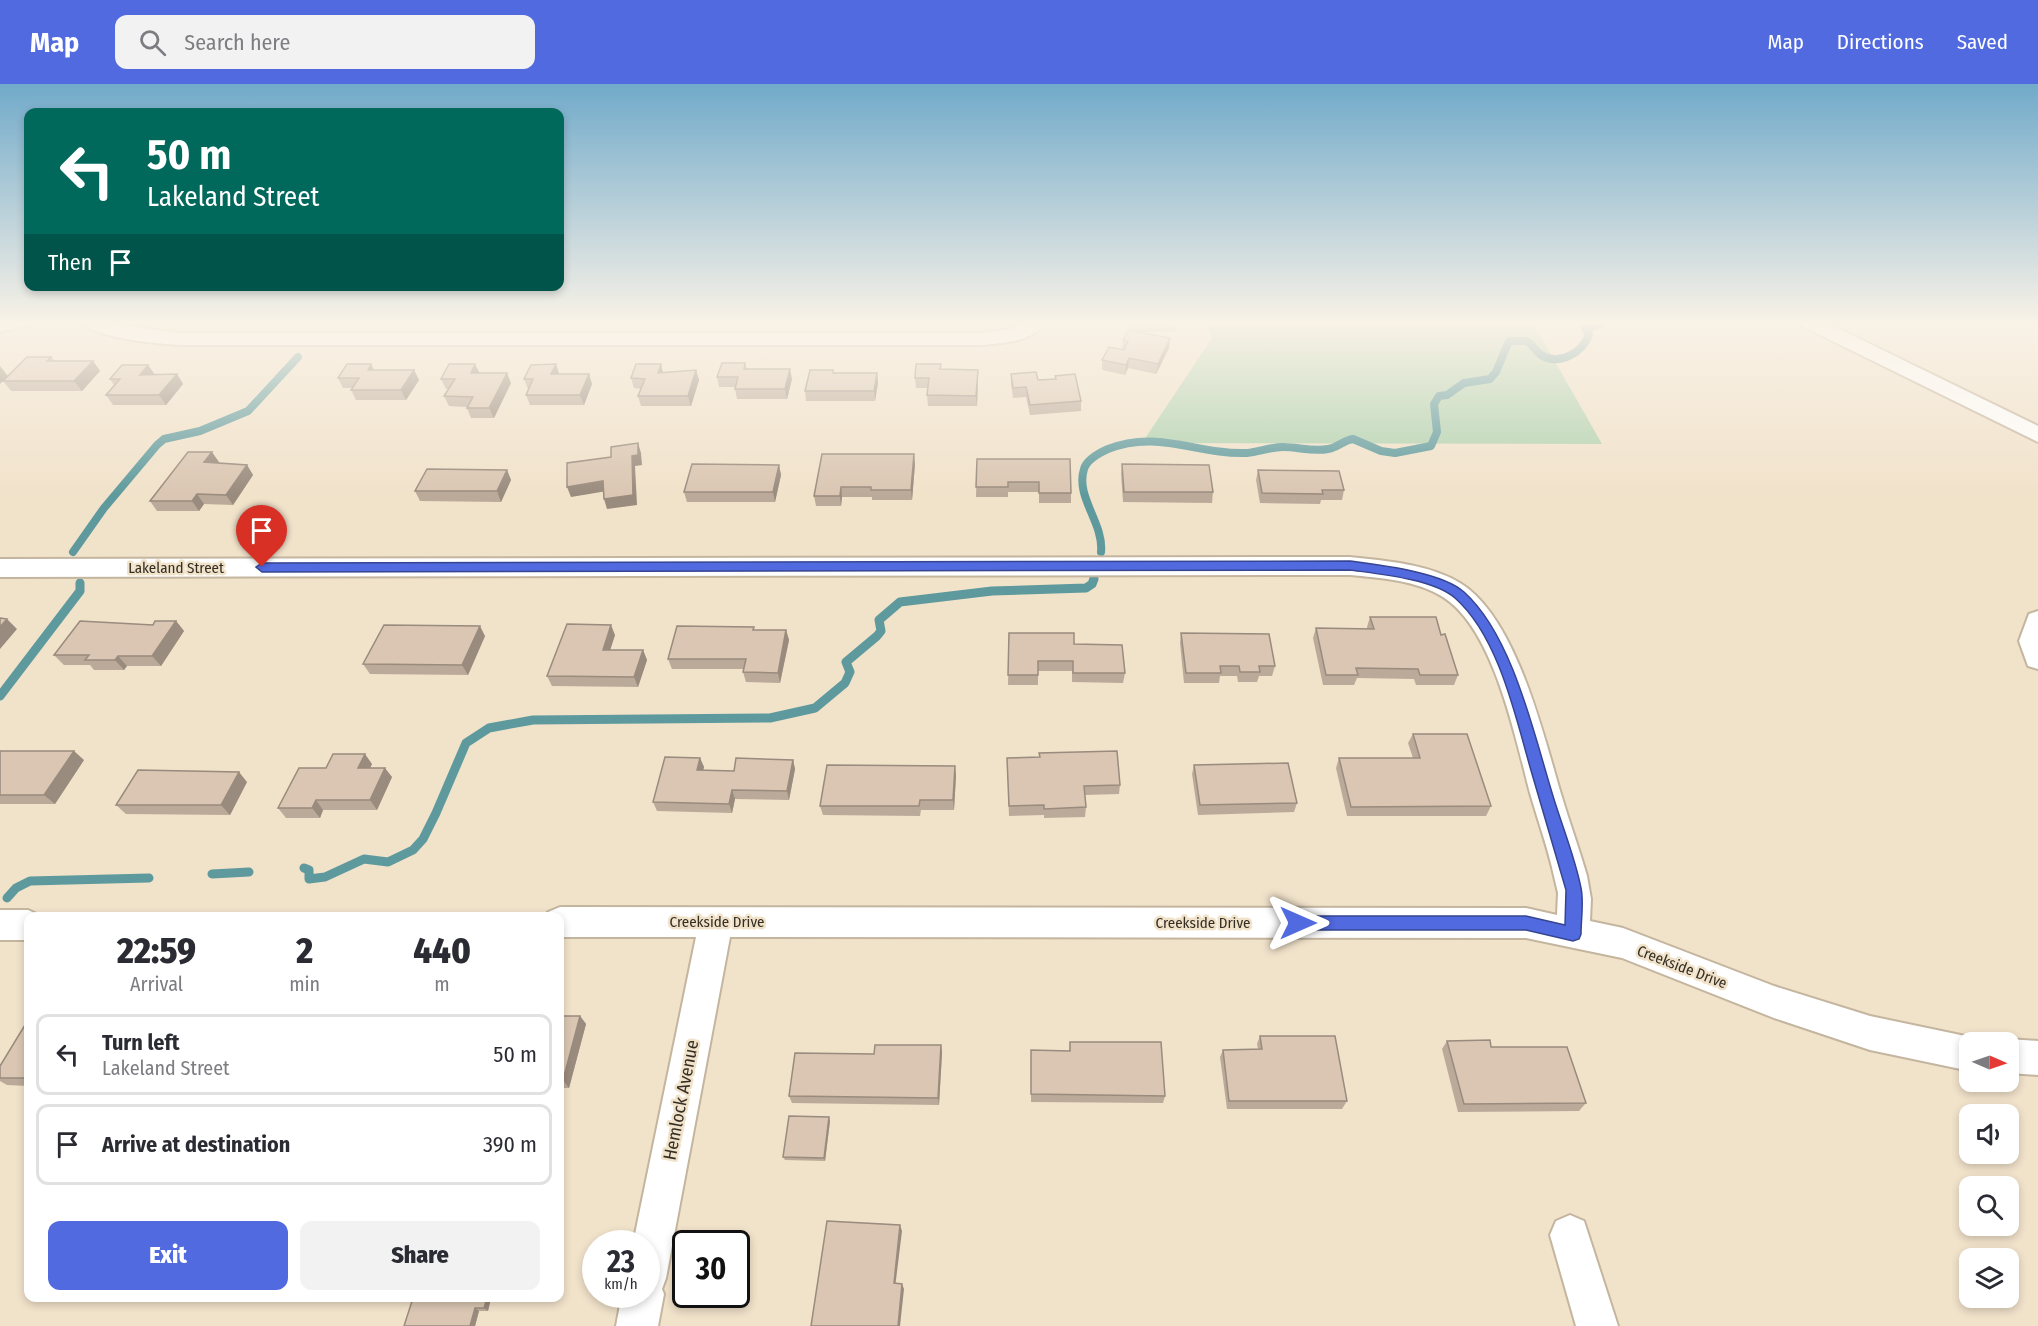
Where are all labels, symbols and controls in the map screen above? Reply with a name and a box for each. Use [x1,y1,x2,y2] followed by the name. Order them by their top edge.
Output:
[115,15,535,69] search box
[30,26,79,59] text: Map
[136,26,169,59] icon: search
[184,29,290,56] text: Search here
[1767,29,1804,55] text: Map
[1837,29,1924,55] text: Directions
[1957,29,2008,55] text: Saved
[147,130,231,180] text: 50 m
[48,132,126,210] icon: left
[147,181,319,213] text: Lakeland Street
[104,246,137,279] icon: arrive
[48,249,92,276] text: Then
[236,505,287,567] pin
[245,514,278,547] icon: arrive
[128,559,224,577] street label: Lakeland Street
[1266,891,1330,955] position arrow
[670,913,764,931] street label: Creekside Drive
[1156,914,1250,932] street label: Creekside Drive
[117,929,196,973] text: 22:59
[296,929,313,973] text: 2
[413,929,471,973] text: 440
[1634,942,1730,992] street label: Creekside Drive
[130,972,183,996] text: Arrival
[289,972,320,996] text: min
[434,972,450,996] text: m
[102,1029,180,1056] text: Turn left
[1959,1032,2019,1092] north arrow
[1959,1032,2019,1308] map controls
[51,1038,84,1071] icon: left
[659,1038,703,1162] street label: Hemlock Avenue
[493,1041,537,1068] text: 50 m
[102,1056,230,1080] text: Lakeland Street
[1959,1104,2019,1164] button: sound
[51,1128,84,1161] icon: arrive
[102,1131,290,1158] text: Arrive at destination
[483,1131,537,1158] text: 390 m
[1959,1176,2019,1236] button: search
[48,1221,288,1290] button: Exit
[300,1221,540,1290] button: Share
[672,1230,750,1308] speed limit sign: 30
[607,1244,635,1280] text: 23
[1959,1248,2019,1308] button: layers
[604,1275,638,1293] text: km/h

